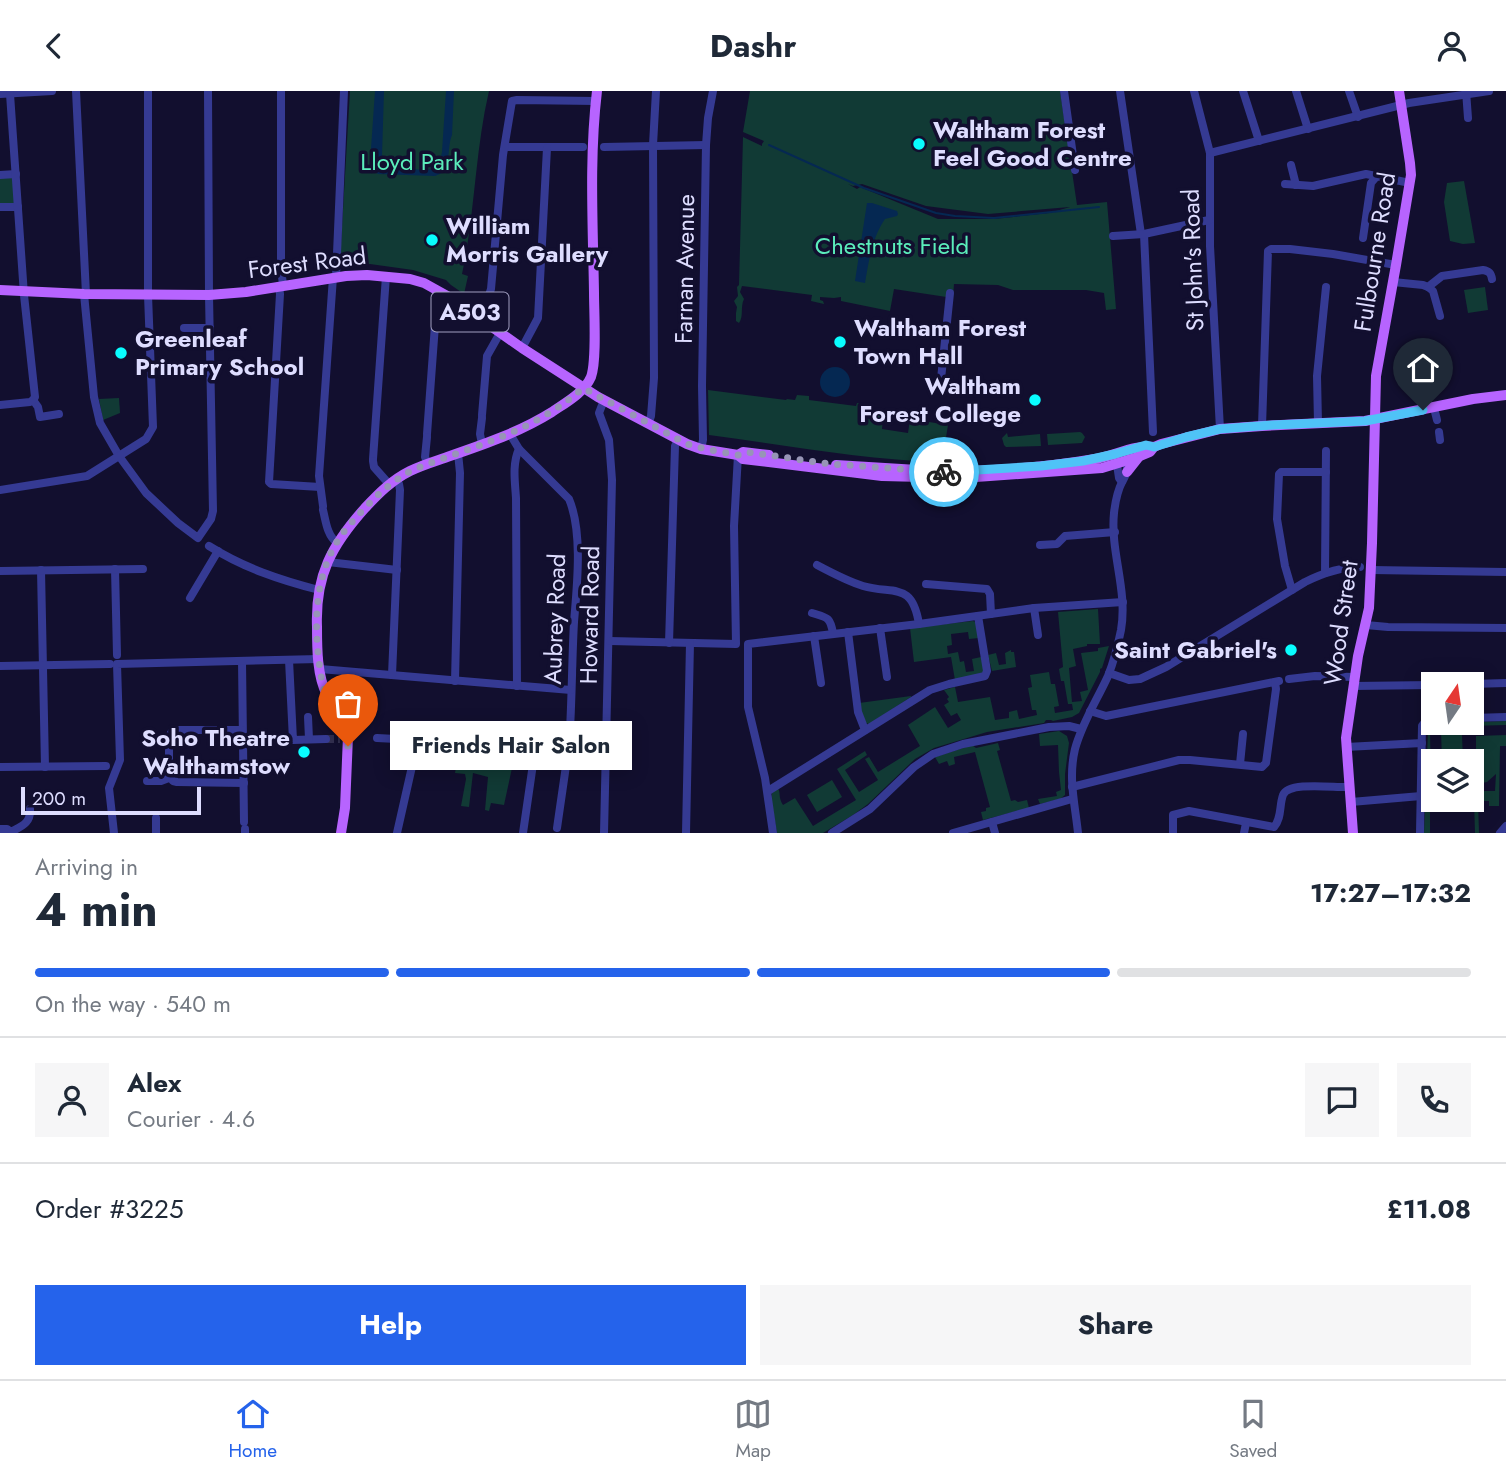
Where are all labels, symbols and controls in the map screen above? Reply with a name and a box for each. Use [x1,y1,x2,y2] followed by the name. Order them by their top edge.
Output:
[710,23,796,69] text: Dashr
[35,27,73,65] icon: back
[1433,27,1471,65] icon: person
[933,112,1132,175] place label: Waltham Forest Feel Good Centre
[911,136,927,152] marker: Waltham Forest Feel Good Centre
[360,144,464,179] park label: Lloyd Park
[1345,170,1404,334] street label: Fulbourne Road
[1173,188,1212,332] street label: St John's Road
[666,194,703,344] street label: Farnan Avenue
[446,208,609,271] place label: William Morris Gallery
[815,228,969,263] park label: Chestnuts Field
[424,232,440,248] marker: William Morris Gallery
[246,238,368,287] street label: Forest Road
[432,293,508,332] road number: A503
[854,310,1027,373] place label: Waltham Forest Town Hall
[135,321,304,384] place label: Greenleaf Primary School
[832,334,848,350] marker: Waltham Forest Town Hall
[1393,338,1453,410] pin
[113,345,129,361] marker: Greenleaf Primary School
[1404,349,1442,387] icon: home
[859,368,1021,431] place label: Waltham Forest College
[1027,392,1043,408] marker: Waltham Forest College
[909,437,979,507] courier
[925,453,963,491] icon: bike
[571,545,608,685] street label: Howard Road
[535,553,574,685] street label: Aubrey Road
[1314,558,1367,688] street label: Wood Street
[1114,632,1277,667] place label: Saint Gabriel's
[1283,642,1299,658] marker: Saint Gabriel's
[1421,672,1484,735] north arrow
[1421,672,1484,812] map controls
[318,674,378,746] pin
[329,685,367,723] icon: bag
[141,720,291,783] place label: Soho Theatre Walthamstow
[390,721,632,771] callout: Friends Hair Salon
[412,728,611,762] text: Friends Hair Salon
[296,744,312,760] marker: Soho Theatre Walthamstow
[1421,749,1484,812] button: layers
[21,784,201,816] scale bar
[32,785,86,812] text: 200 m
[35,850,138,884] text: Arriving in
[1310,874,1471,912] text: 17:27–17:32
[35,877,158,943] text: 4 min
[35,987,231,1021] text: On the way · 540 m
[35,1063,109,1137] button: person
[1305,1063,1379,1137] button: chat
[1397,1063,1471,1137] button: phone
[127,1064,181,1102] text: Alex
[127,1102,255,1136] text: Courier · 4.6
[35,1190,184,1228] text: Order #3225
[1387,1190,1471,1228] text: £11.08
[35,1285,746,1365] button: Help
[760,1285,1471,1365] button: Share
[229,1395,277,1464] tab: Home
[734,1395,772,1464] tab: Map
[1229,1395,1277,1464] tab: Saved

